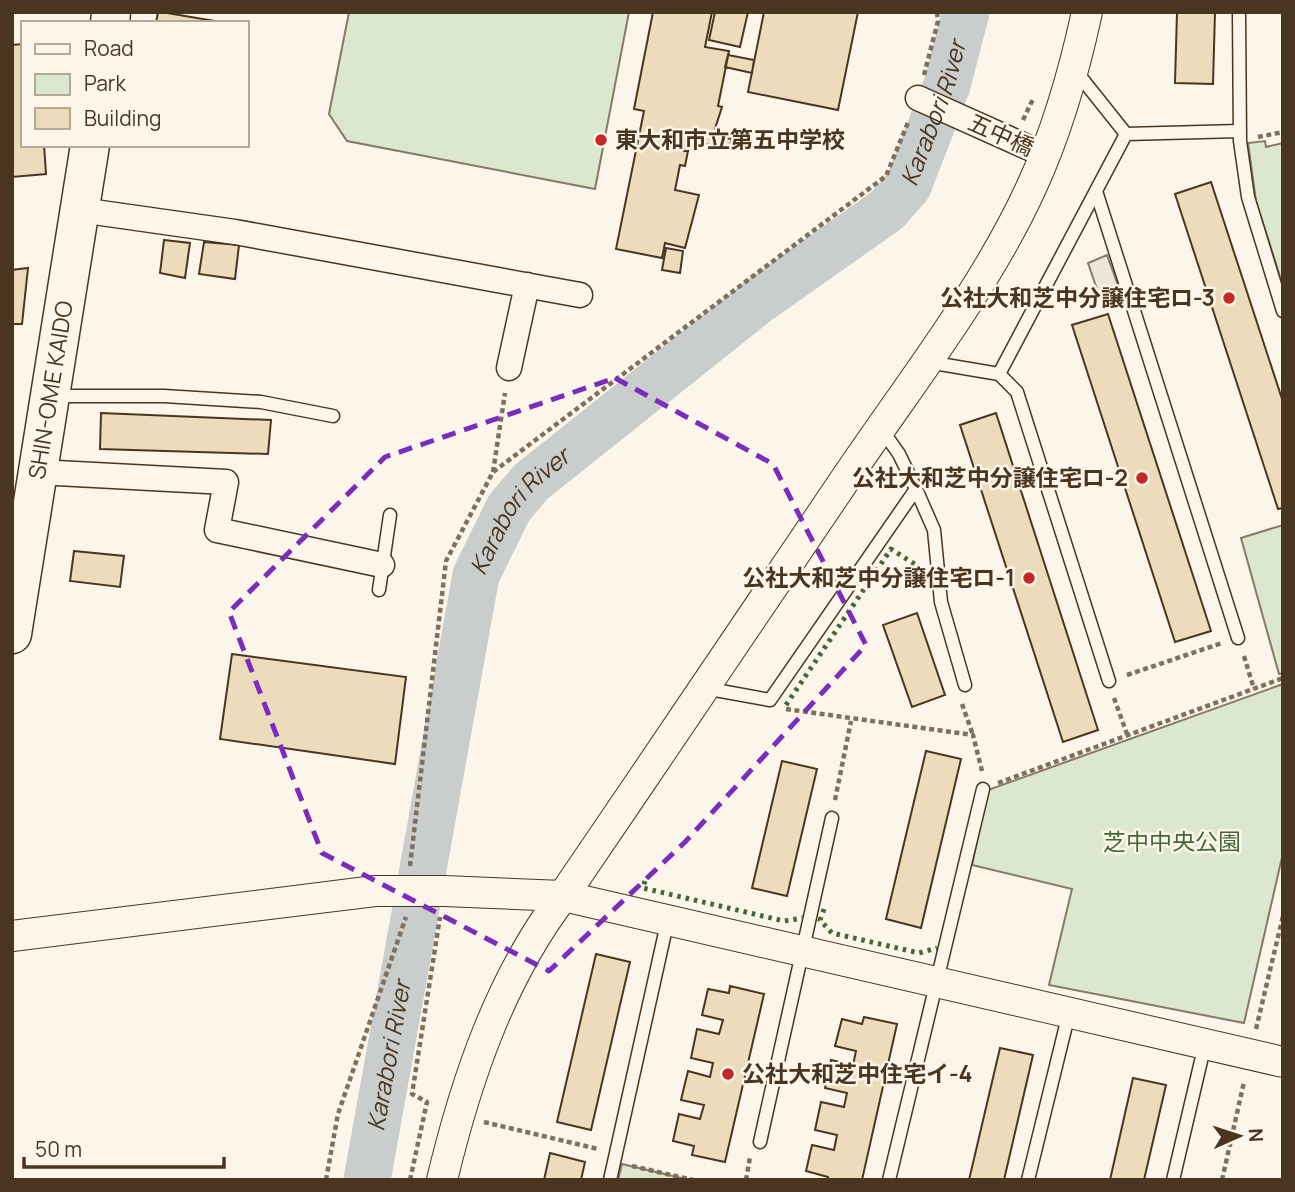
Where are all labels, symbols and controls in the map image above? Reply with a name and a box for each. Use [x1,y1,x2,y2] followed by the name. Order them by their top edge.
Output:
[21,21,248,147] legend
[84,34,134,62] text: Road
[892,34,974,190] water label: Karabori River
[84,69,126,97] text: Park
[84,104,161,132] text: Building
[963,105,1039,163] street label: 五中橋
[615,123,845,155] place label: 東大和市立第五中学校
[593,132,609,148] marker: 東大和市立第五中学校
[940,281,1215,313] place label: 公社大和芝中分譲住宅ロ-3
[1221,290,1237,306] marker: 公社大和芝中分譲住宅ロ-3
[20,298,80,481] street label: SHIN-OME KAIDO
[461,438,578,580] water label: Karabori River
[852,461,1128,493] place label: 公社大和芝中分譲住宅ロ-2
[1134,470,1150,486] marker: 公社大和芝中分譲住宅ロ-2
[742,561,1015,593] place label: 公社大和芝中分譲住宅ロ-1
[1021,570,1037,586] marker: 公社大和芝中分譲住宅ロ-1
[1103,825,1241,857] park label: 芝中中央公園
[358,975,418,1133] water label: Karabori River
[742,1057,972,1089] place label: 公社大和芝中住宅イ-4
[720,1066,736,1082] marker: 公社大和芝中住宅イ-4
[1204,1101,1274,1171] north arrow
[24,1126,224,1170] scale bar
[1243,1128,1269,1143] text: N
[35,1135,82,1163] text: 50 m

